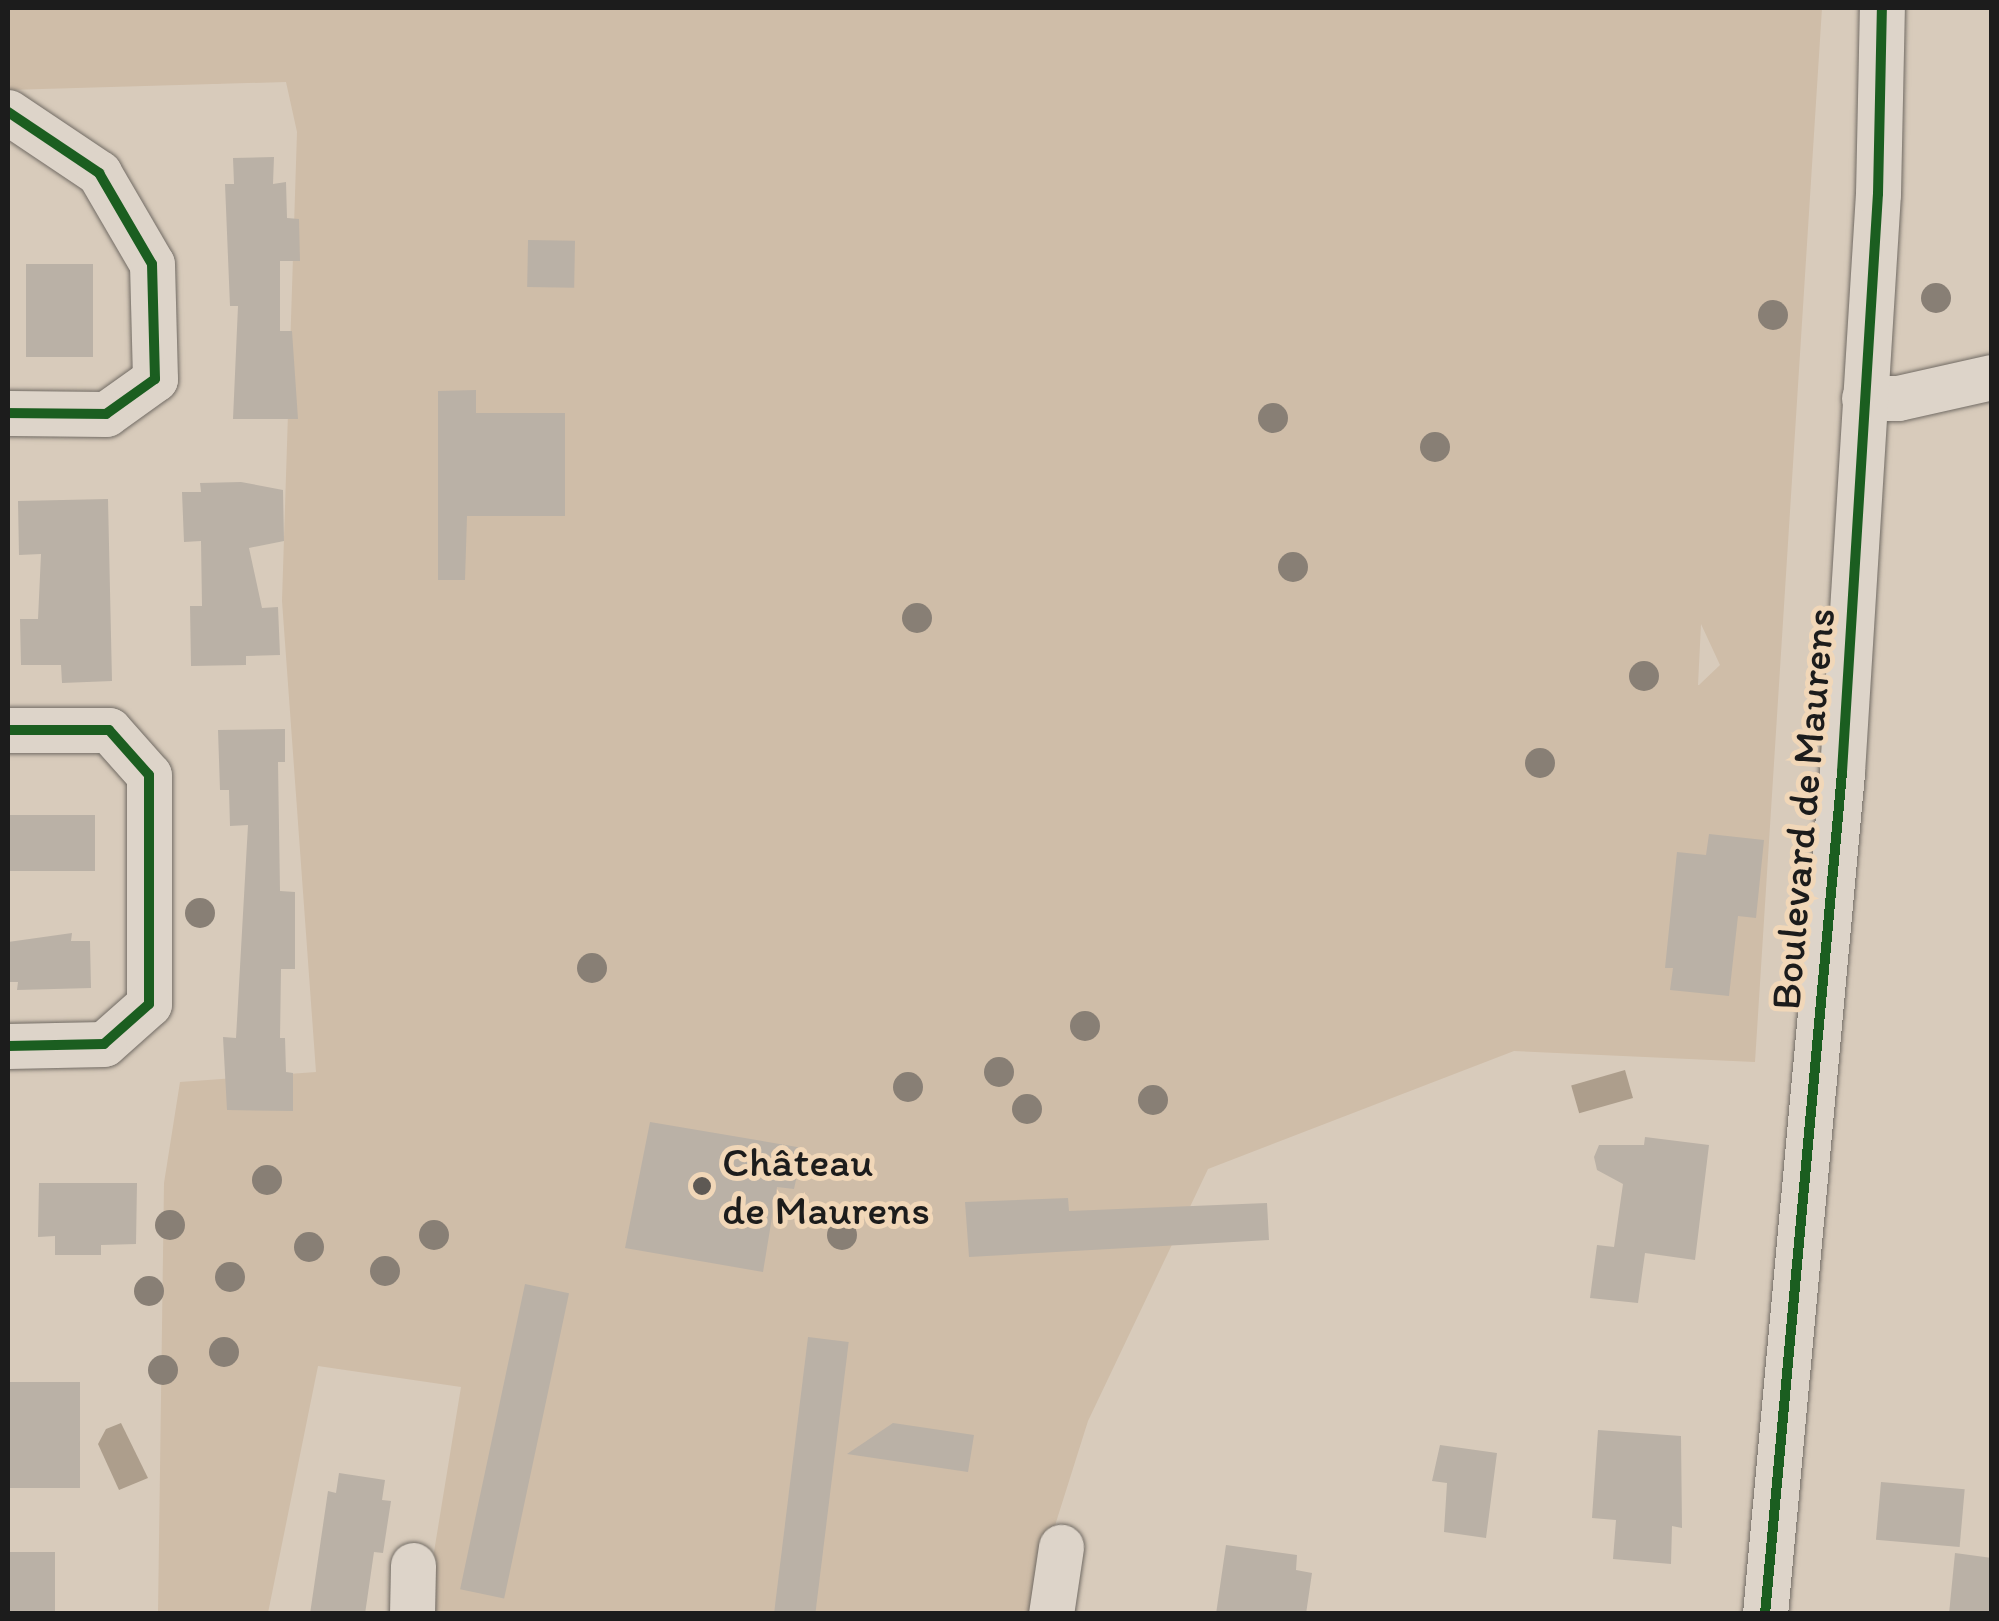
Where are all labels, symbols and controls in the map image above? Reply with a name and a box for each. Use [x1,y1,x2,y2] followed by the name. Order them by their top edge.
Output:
[1760,606,1846,1012] street label: Boulevard de Maurens
[722,1137,930,1236] place label: Château de Maurens
[691,1175,713,1197] marker: Château de Maurens

